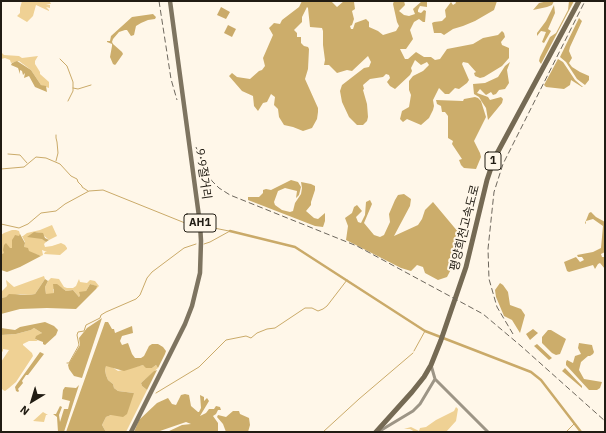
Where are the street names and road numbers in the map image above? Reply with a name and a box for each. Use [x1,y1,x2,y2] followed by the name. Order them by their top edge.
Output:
[192,148,214,200] street label: 9·9절거리
[485,152,501,170] road number: 1
[447,183,483,273] street label: 평양희천고속도로
[184,214,216,232] road number: AH1

